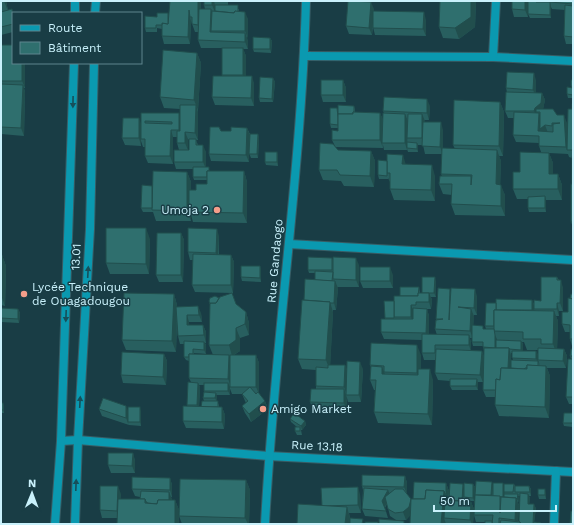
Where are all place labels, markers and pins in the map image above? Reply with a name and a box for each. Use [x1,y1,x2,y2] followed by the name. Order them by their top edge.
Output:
[161,203,209,217] place label: Umoja 2
[212,205,222,215] marker: Umoja 2
[32,280,130,308] place label: Lycée Technique de Ouagadougou
[19,289,29,299] marker: Lycée Technique de Ouagadougou
[271,402,351,416] place label: Amigo Market
[258,404,268,414] marker: Amigo Market

